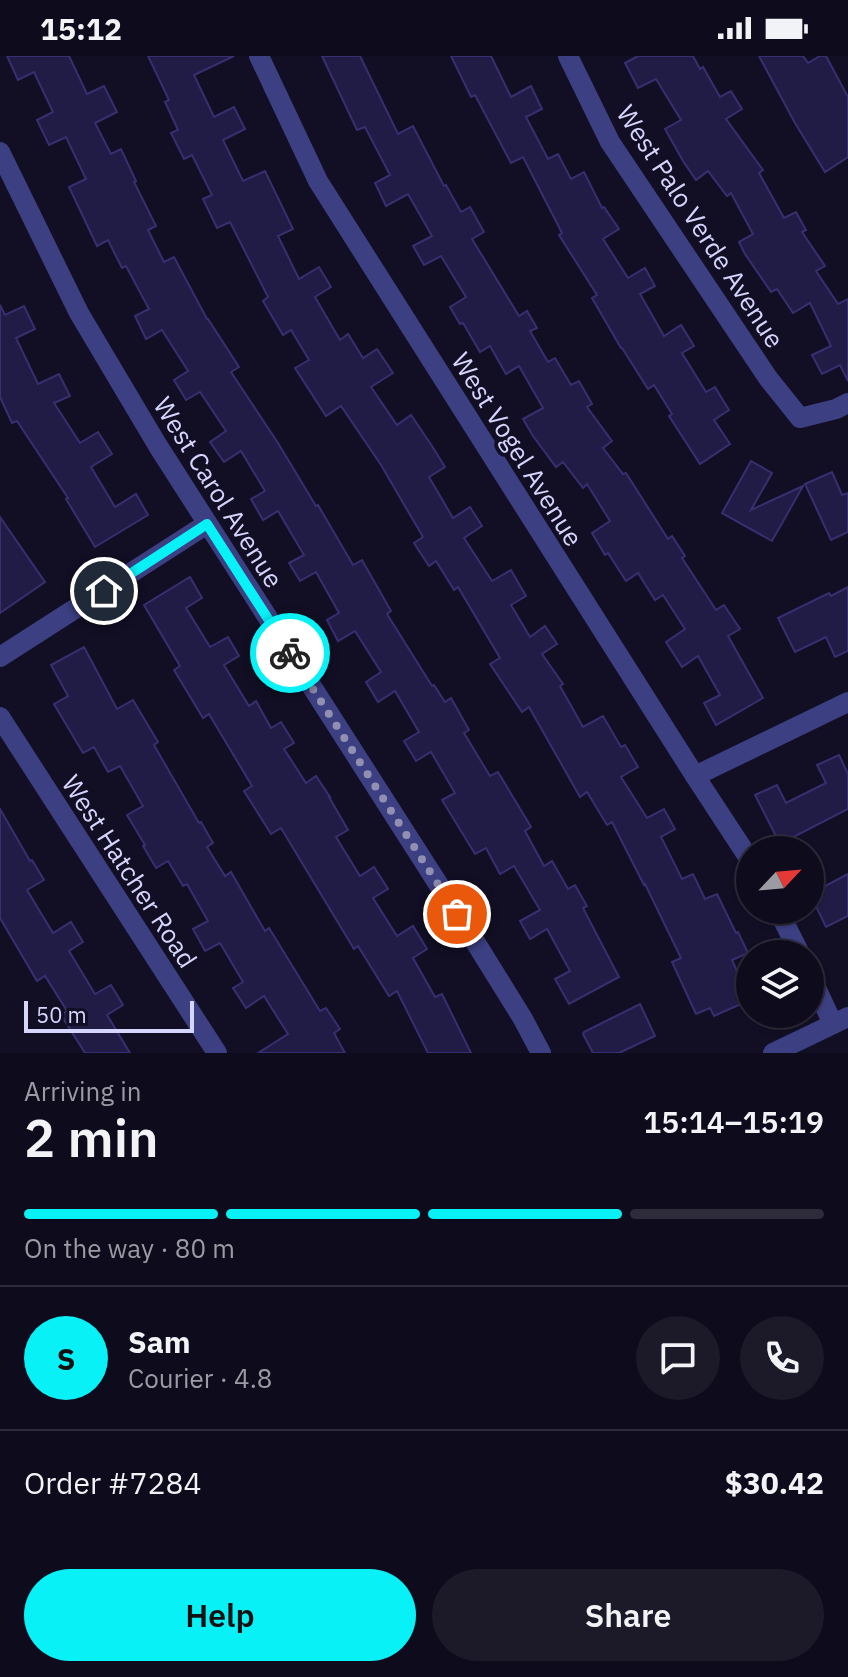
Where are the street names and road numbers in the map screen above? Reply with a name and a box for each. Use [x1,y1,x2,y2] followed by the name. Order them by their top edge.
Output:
[610,98,792,354] street label: West Palo Verde Avenue
[445,346,591,552] street label: West Vogel Avenue
[147,390,291,594] street label: West Carol Avenue
[55,768,205,974] street label: West Hatcher Road

